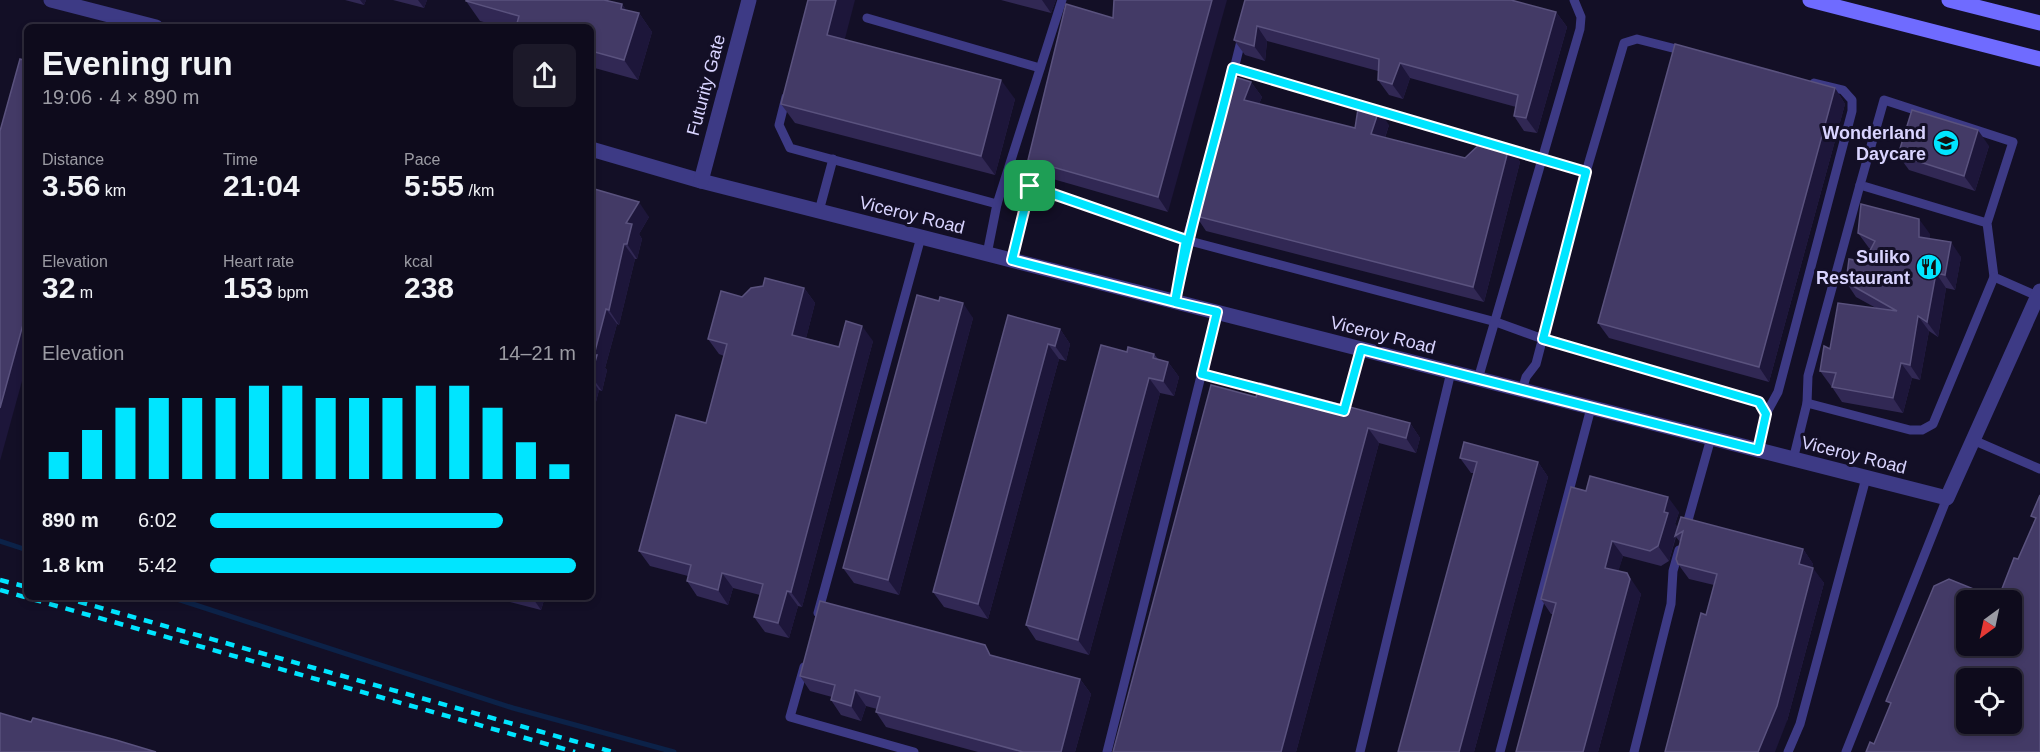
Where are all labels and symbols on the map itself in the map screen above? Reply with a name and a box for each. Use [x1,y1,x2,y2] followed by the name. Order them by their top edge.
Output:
[683,32,729,138] street label: Futurity Gate
[1822,123,1926,164] place label: Wonderland Daycare
[1931,128,1961,158] school or university icon: Wonderland Daycare
[1004,160,1055,211] pin
[857,192,967,238] street label: Viceroy Road
[1816,247,1910,288] place label: Suliko Restaurant
[1914,252,1944,282] restaurant icon: Suliko Restaurant
[1328,312,1438,358] street label: Viceroy Road
[1799,432,1909,478] street label: Viceroy Road
[1956,590,2022,656] north arrow

